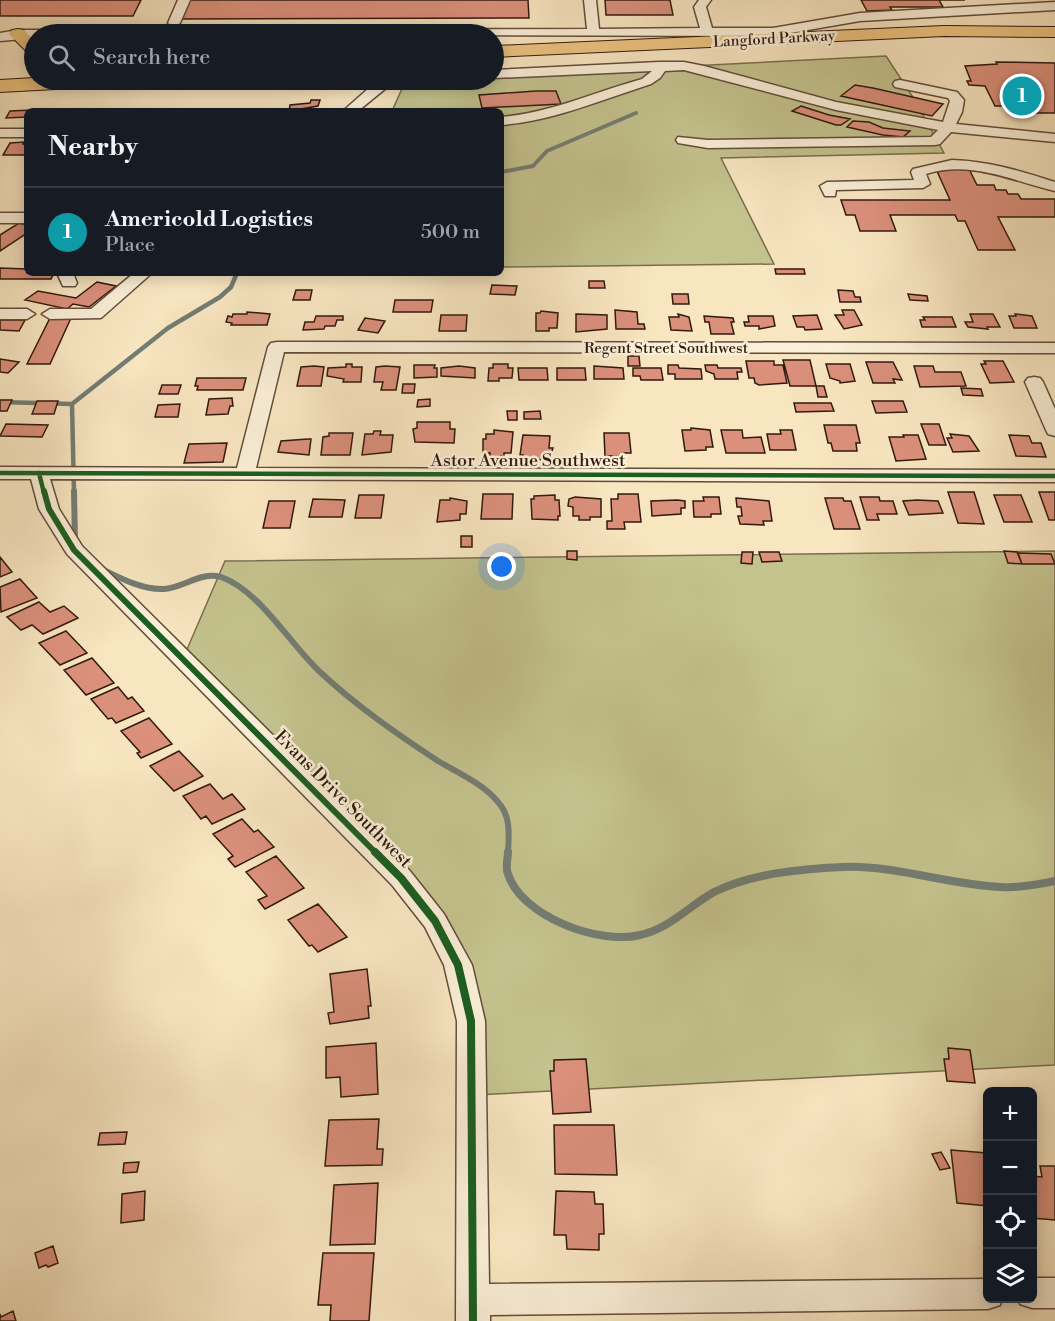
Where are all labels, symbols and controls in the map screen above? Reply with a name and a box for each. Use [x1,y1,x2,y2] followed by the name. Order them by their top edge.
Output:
[24,24,504,90] search box
[713,26,836,52] street label: Langford Parkway
[45,41,78,74] icon: search
[93,44,210,71] text: Search here
[1002,74,1042,118] pin: 1
[48,131,138,163] text: Nearby
[105,206,313,233] text: Americold Logistics
[63,220,72,245] text: 1
[421,220,480,245] text: 500 m
[105,233,155,258] text: Place
[584,339,749,358] street label: Regent Street Southwest
[430,449,626,472] street label: Astor Avenue Southwest
[487,552,516,581] your location
[269,725,417,873] street label: Evans Drive Southwest
[983,1087,1037,1303] map controls
[983,1087,1037,1141] button: +
[983,1141,1037,1195] button: −
[983,1195,1037,1249] button: locate
[983,1249,1037,1303] button: layers

